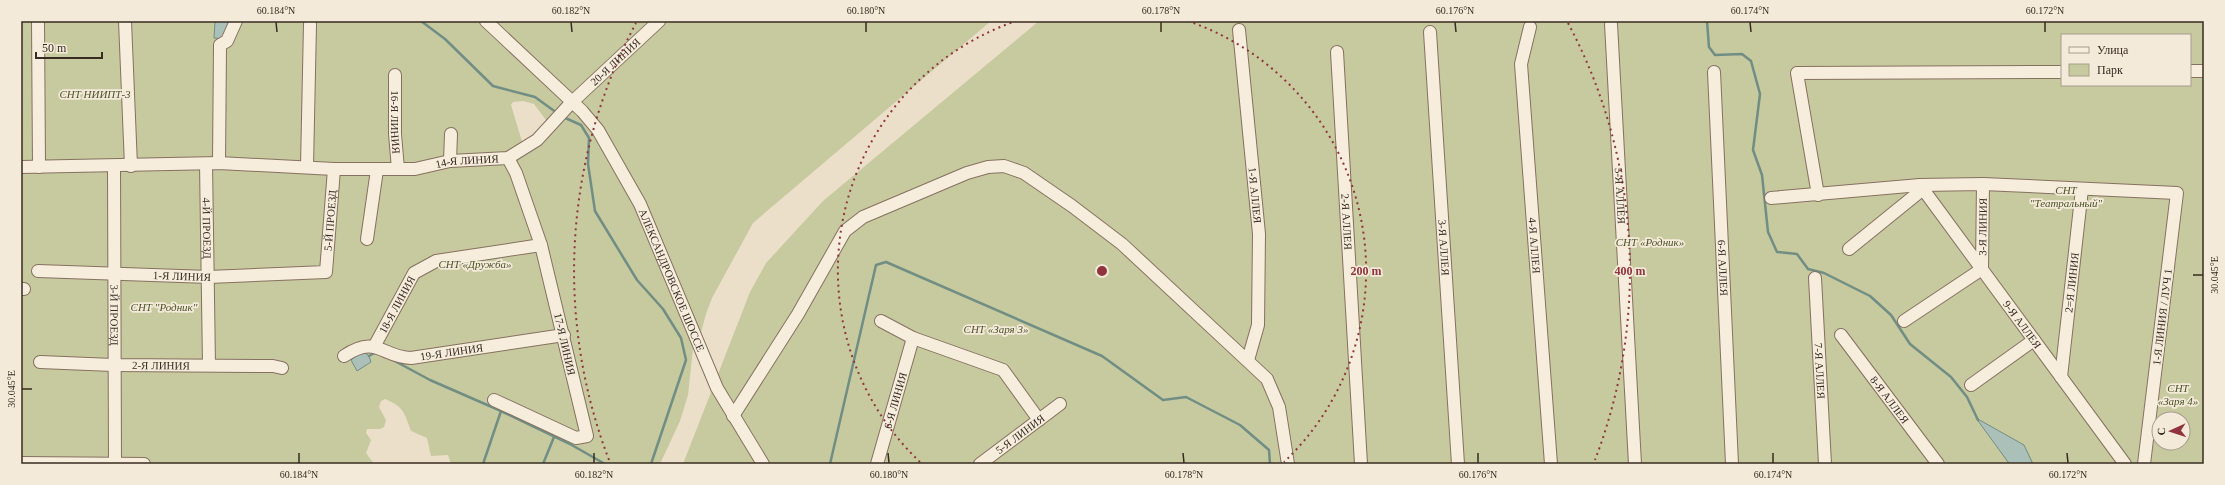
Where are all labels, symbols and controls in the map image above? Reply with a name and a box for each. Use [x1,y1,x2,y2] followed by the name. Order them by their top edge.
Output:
[257,5,295,16] text: 60.184°N
[552,5,590,16] text: 60.182°N
[847,5,885,16] text: 60.180°N
[1142,5,1180,16] text: 60.178°N
[1436,5,1474,16] text: 60.176°N
[1731,5,1769,16] text: 60.174°N
[2026,5,2064,16] text: 60.172°N
[36,34,102,60] scale bar
[2061,34,2191,86] legend
[588,35,643,88] street label: 20-Я ЛИНИЯ
[42,41,67,55] text: 50 m
[2097,43,2129,57] text: Улица
[2097,63,2123,77] text: Парк
[59,88,131,100] park label: СНТ НИИПТ-3
[389,90,403,155] street label: 16-Я ЛИНИЯ
[434,152,500,170] street label: 14-Я ЛИНИЯ
[1246,167,1264,224] street label: 1-Я АЛЛЕЯ
[1613,167,1628,225] street label: 5-Я АЛЛЕЯ
[2030,184,2103,209] park label: СНТ "Театральный"
[322,189,338,251] street label: 5-Й ПРОЕЗД
[1339,193,1355,251] street label: 2-Я АЛЛЕЯ
[200,197,213,259] street label: 4-Й ПРОЕЗД
[1976,197,1989,256] street label: 3-Я ЛИНИЯ
[637,207,707,353] street label: АЛЕКСАНДРОВСКОЕ ШОССЕ
[1527,217,1543,275] street label: 4-Я АЛЛЕЯ
[1436,219,1452,277] street label: 3-Я АЛЛЕЯ
[1616,236,1684,248] park label: СНТ «Родник»
[1716,239,1730,297] street label: 6-Я АЛЛЕЯ
[2062,251,2081,313] street label: 2=Я ЛИНИЯ
[2209,256,2220,294] text: 30.045°E
[438,258,512,270] park label: СНТ «Дружба»
[1095,264,1109,278] centre of rings
[1351,264,1382,278] text: 200 m
[1615,264,1646,278] text: 400 m
[2150,268,2174,366] street label: 1-Я ЛИНИЯ / ЛУЧ 1
[153,269,212,283] street label: 1-Я ЛИНИЯ
[377,273,418,335] street label: 18-Я ЛИНИЯ
[108,284,121,346] street label: 3-Й ПРОЕЗД
[2001,298,2044,351] street label: 9-Я АЛЛЕЯ
[131,301,198,313] park label: СНТ ''Родник''
[552,312,578,377] street label: 17-Я ЛИНИЯ
[964,323,1028,335] park label: СНТ «Заря 3»
[419,341,485,363] street label: 19-Я ЛИНИЯ
[1812,342,1828,400] street label: 7-Я АЛЛЕЯ
[132,359,191,371] street label: 2-Я ЛИНИЯ
[6,370,17,408] text: 30.045°E
[881,370,909,430] street label: 6-Я ЛИНИЯ
[1868,374,1912,426] street label: 8-Я АЛЛЕЯ
[2158,382,2198,407] park label: СНТ «Заря 4»
[993,411,1047,456] street label: 5-Я ЛИНИЯ
[2151,411,2191,451] north arrow
[2155,427,2167,436] text: С
[280,469,318,480] text: 60.184°N
[575,469,613,480] text: 60.182°N
[870,469,908,480] text: 60.180°N
[1165,469,1203,480] text: 60.178°N
[1459,469,1497,480] text: 60.176°N
[1754,469,1792,480] text: 60.174°N
[2049,469,2087,480] text: 60.172°N

